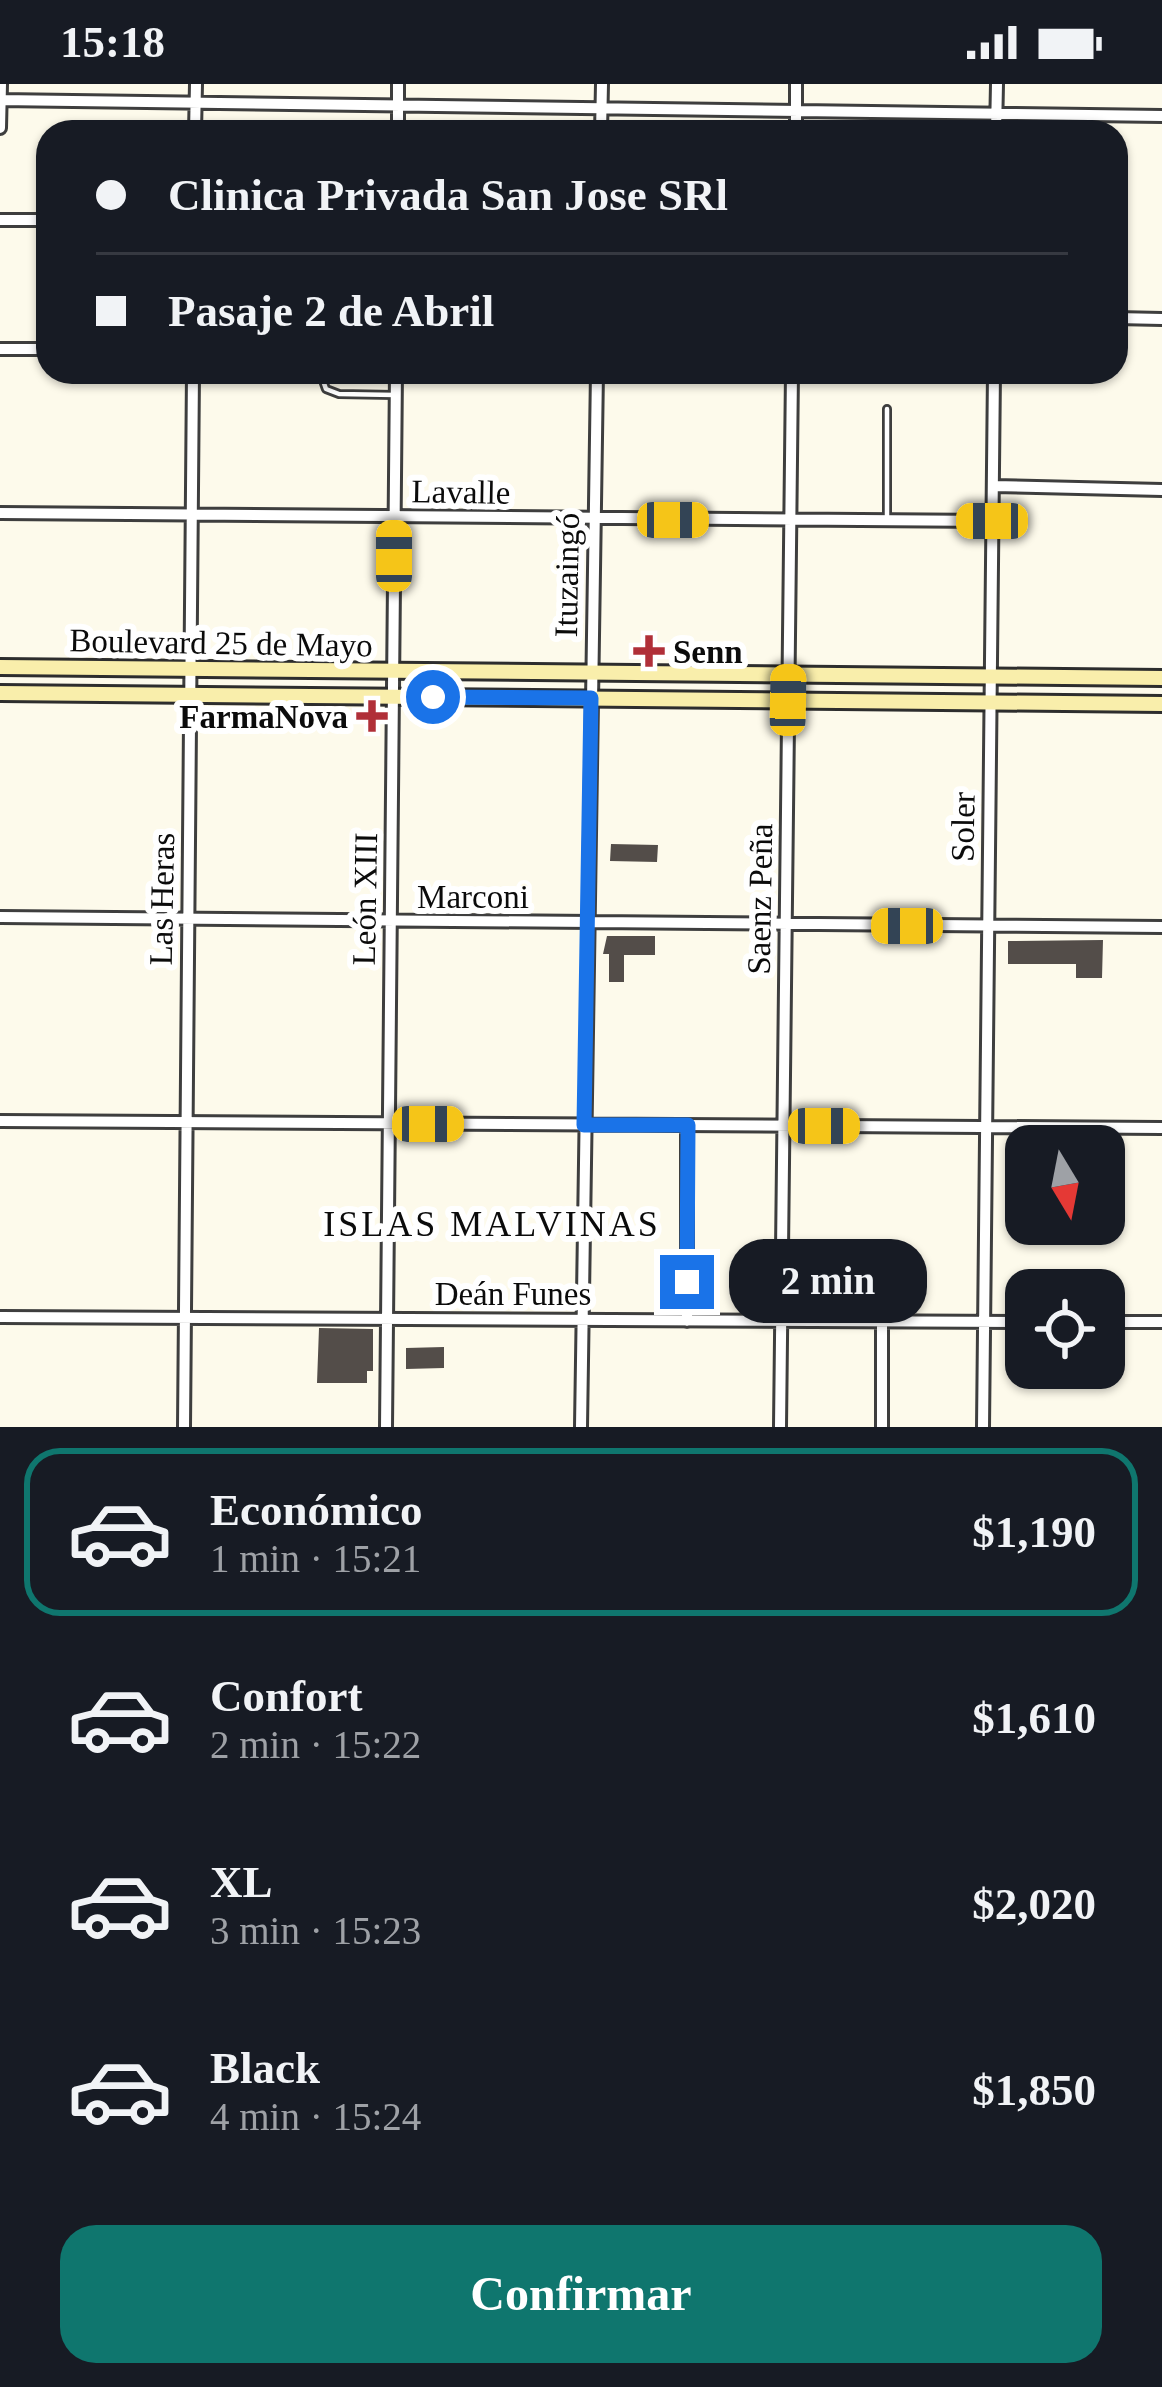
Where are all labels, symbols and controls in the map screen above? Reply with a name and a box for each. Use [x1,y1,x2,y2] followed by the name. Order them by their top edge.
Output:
[60,17,165,67] text: 15:18
[168,170,728,220] text: Clinica Privada San Jose SRl
[168,286,494,336] text: Pasaje 2 de Abril
[411,473,511,511] street label: Lavalle
[637,502,709,538] car
[956,503,1028,539] car
[548,512,586,638] street label: Ituzaingó
[376,520,412,592] car
[69,622,373,664] street label: Boulevard 25 de Mayo
[673,634,743,670] place label: Senn
[636,638,662,664] marker: Senn
[769,664,807,736] car
[406,670,460,724] route start
[179,699,348,735] place label: FarmaNova
[359,703,385,729] marker: FarmaNova
[944,792,982,862] street label: Soler
[741,823,779,975] street label: Saenz Peña
[143,832,181,966] street label: Las Heras
[346,832,384,966] street label: León XIII
[417,879,529,915] street label: Marconi
[871,908,943,944] car
[392,1106,464,1142] car
[788,1108,860,1144] car
[1005,1125,1125,1245] north arrow
[1005,1125,1125,1389] map controls
[323,1204,661,1244] district label: ISLAS MALVINAS
[729,1240,927,1324] callout: 2 min
[660,1255,714,1309] route end
[781,1259,875,1302] text: 2 min
[1005,1269,1125,1389] button: locate
[435,1276,591,1312] street label: Deán Funes
[66,1478,174,1586] icon: car
[210,1485,422,1535] text: Económico
[972,1507,1096,1557] text: $1,190
[210,1537,421,1580] text: 1 min · 15:21
[66,1664,174,1772] icon: car
[210,1671,362,1721] text: Confort
[972,1693,1096,1743] text: $1,610
[210,1723,421,1766] text: 2 min · 15:22
[66,1850,174,1958] icon: car
[210,1857,273,1907] text: XL
[972,1879,1096,1929] text: $2,020
[210,1909,421,1952] text: 3 min · 15:23
[66,2036,174,2144] icon: car
[210,2043,320,2093] text: Black
[972,2065,1096,2115] text: $1,850
[210,2095,421,2138] text: 4 min · 15:24
[60,2225,1102,2363] button: Confirmar

